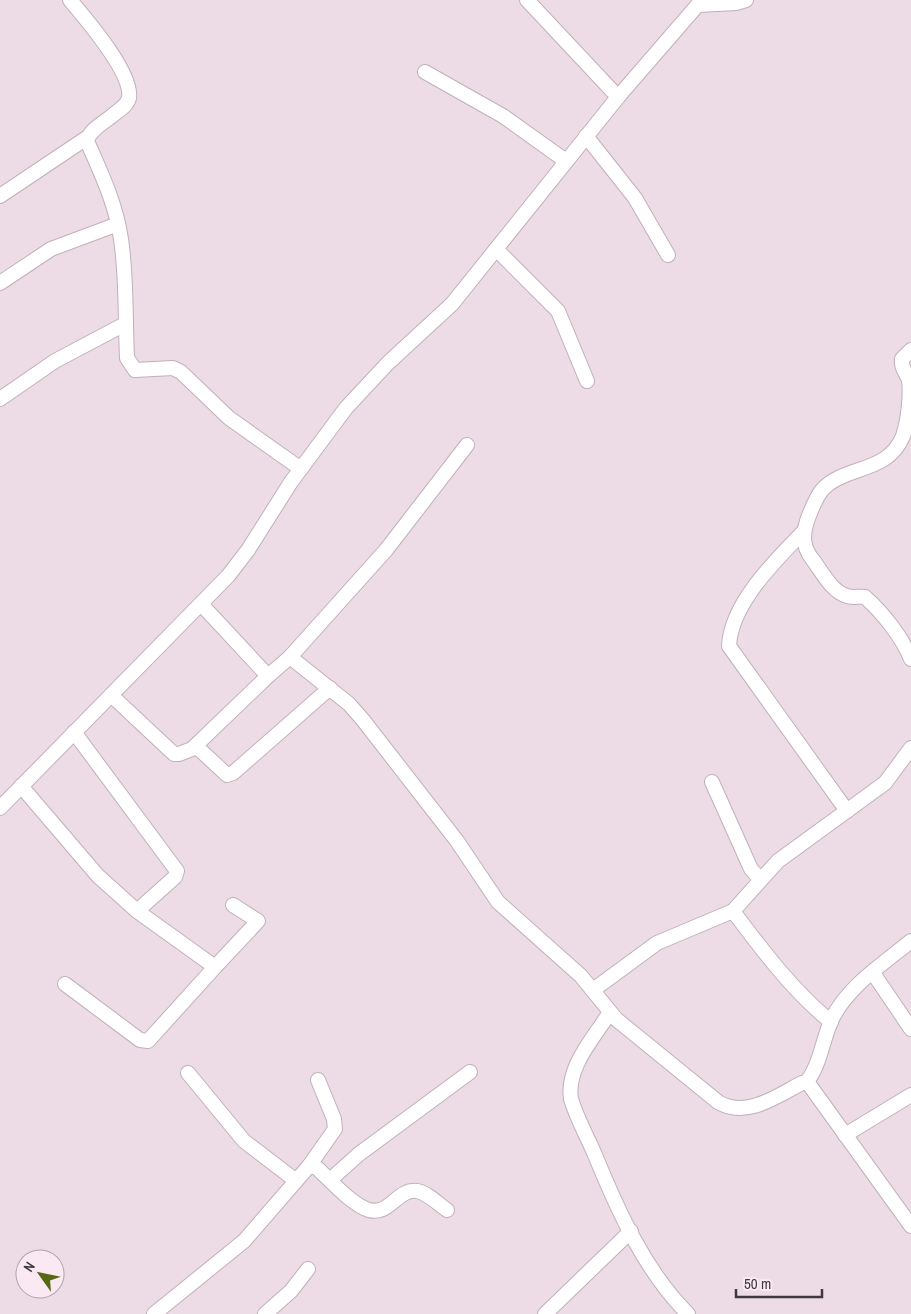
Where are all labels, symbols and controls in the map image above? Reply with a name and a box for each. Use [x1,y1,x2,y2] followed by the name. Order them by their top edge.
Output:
[15,1249,65,1299] north arrow
[19,1259,39,1275] text: N
[736,1266,822,1298] scale bar
[744,1273,771,1294] text: 50 m

